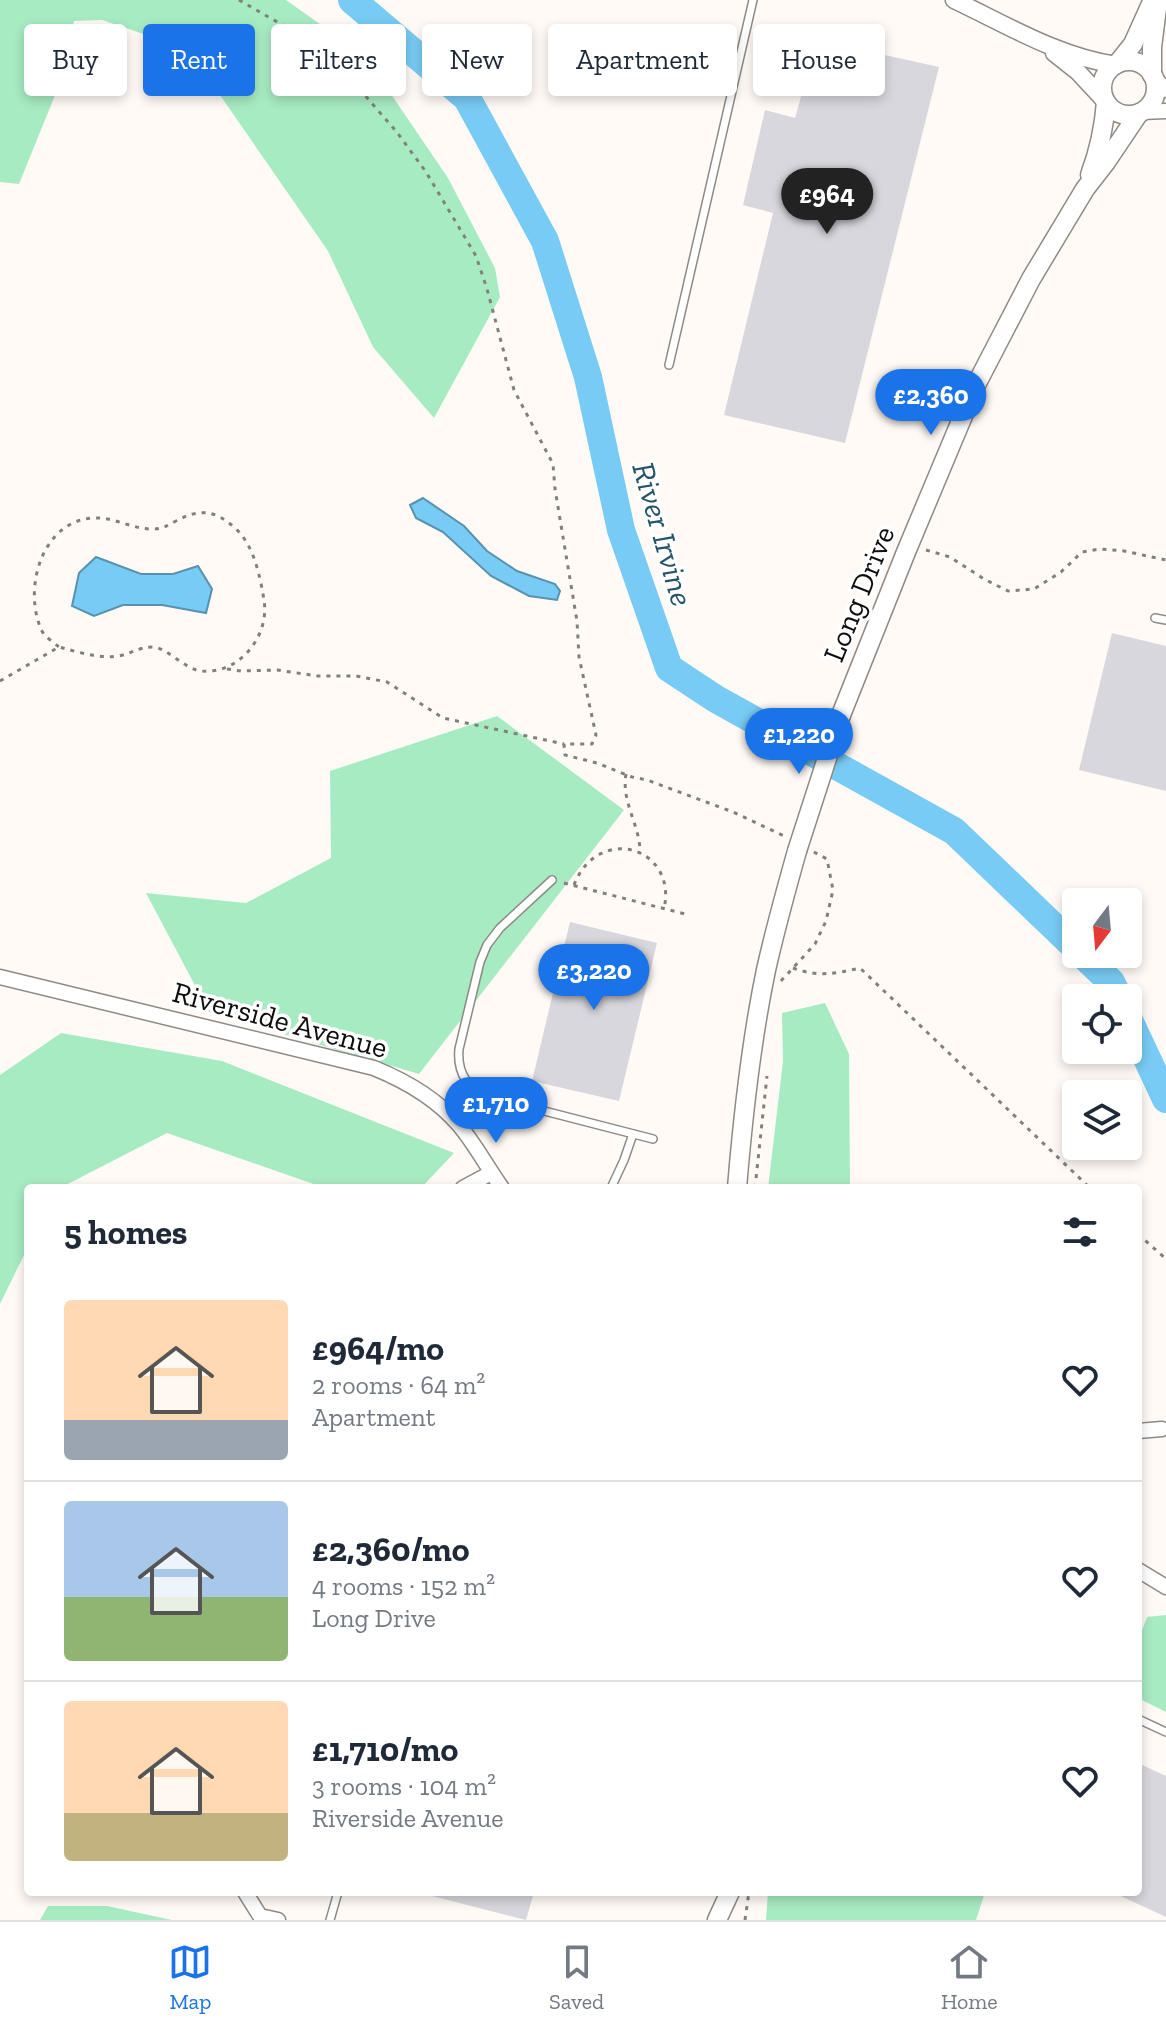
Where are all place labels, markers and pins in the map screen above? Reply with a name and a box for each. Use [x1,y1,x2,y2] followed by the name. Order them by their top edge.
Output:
[780,168,874,236] pin: £964
[866,369,996,437] pin: £2,360
[734,708,864,776] pin: £1,220
[529,944,659,1012] pin: £3,220
[431,1077,561,1145] pin: £1,710

